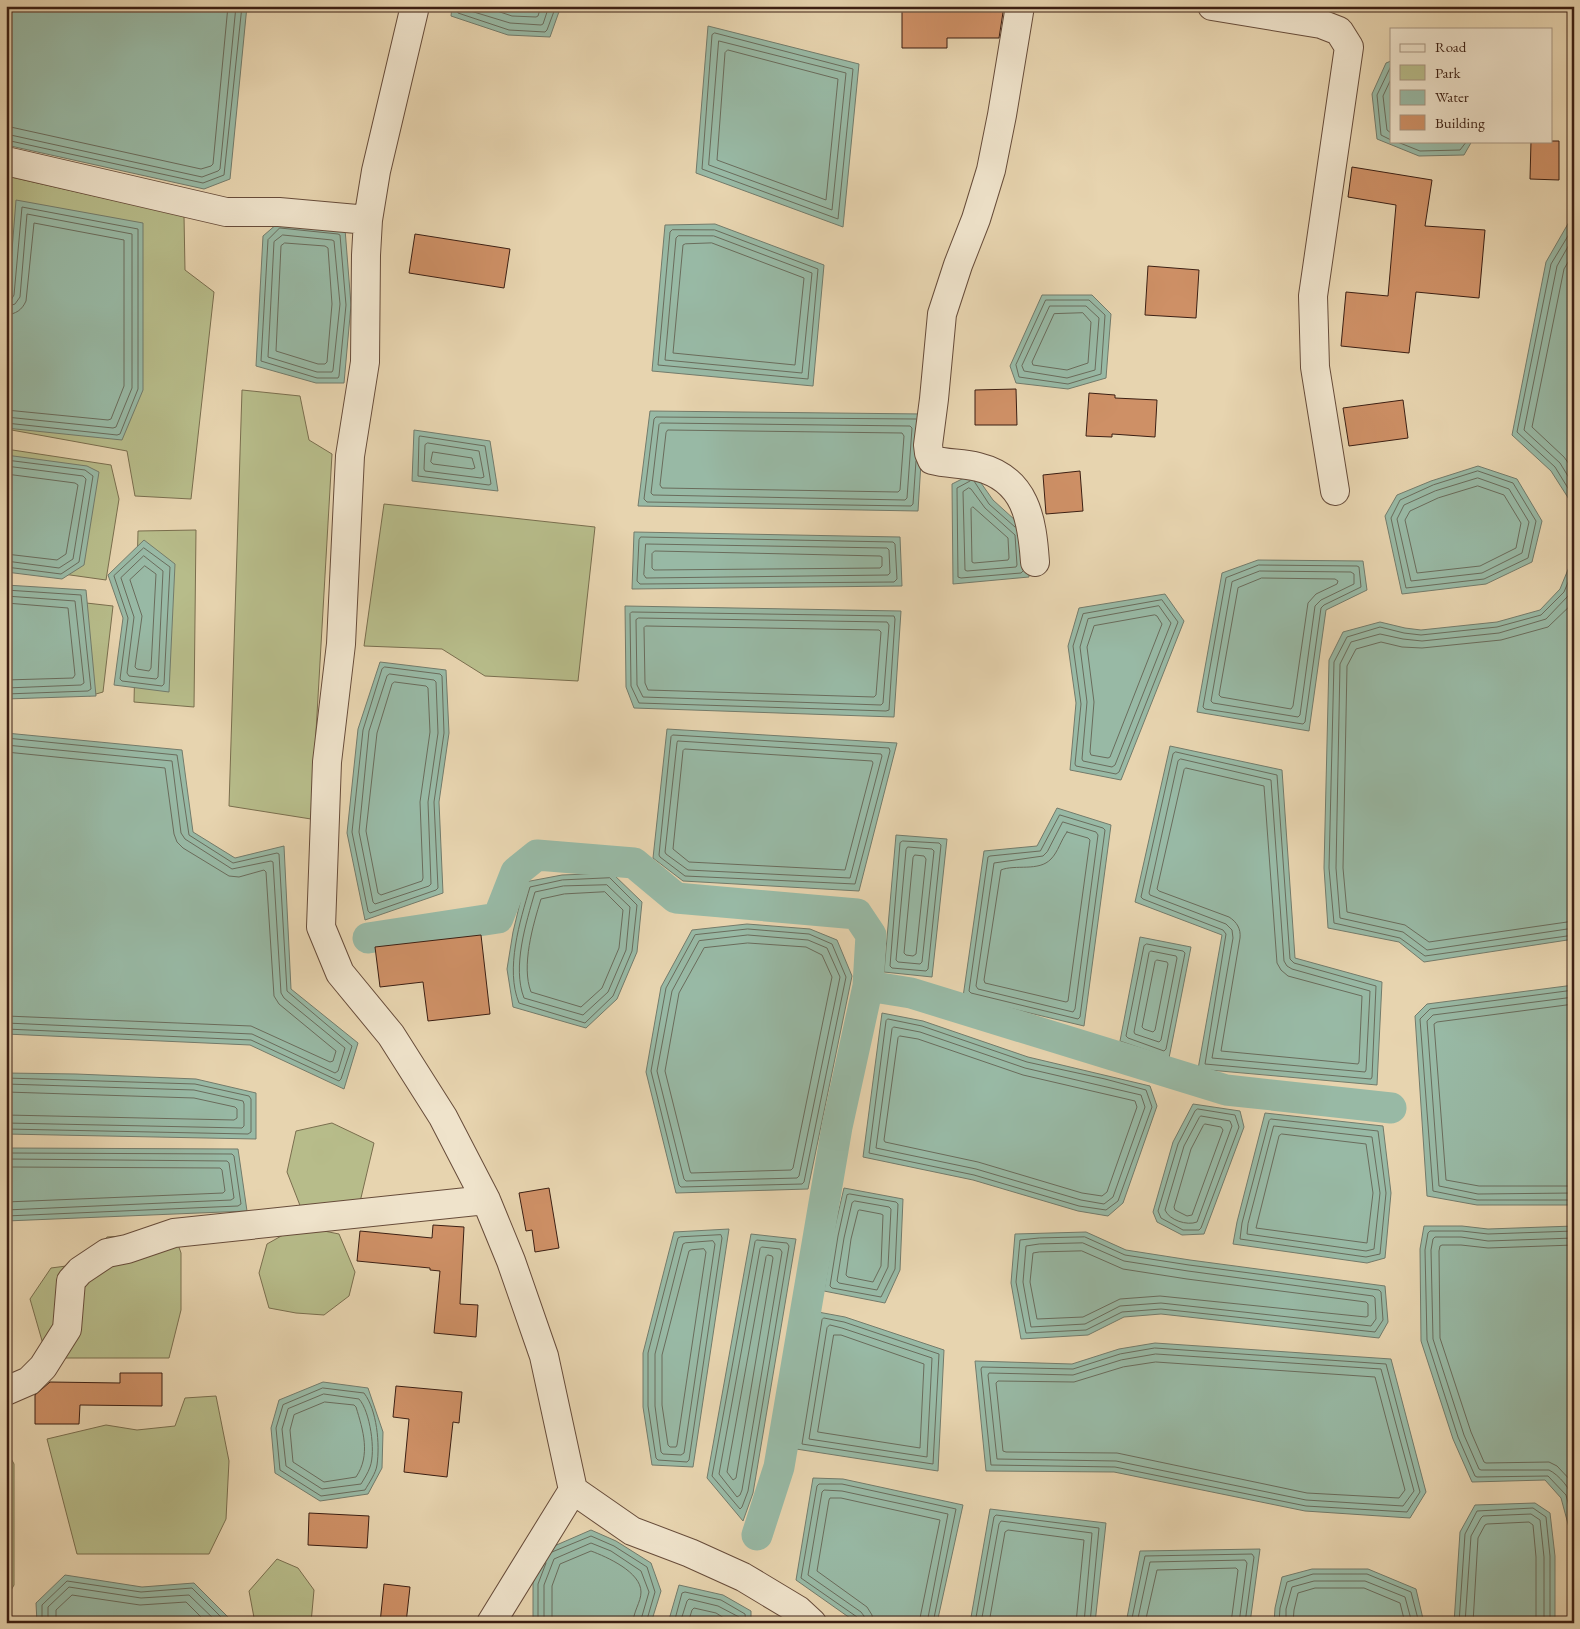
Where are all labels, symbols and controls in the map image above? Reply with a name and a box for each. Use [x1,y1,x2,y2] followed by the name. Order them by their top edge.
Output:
[1390,28,1552,142] legend
[1435,37,1467,56] text: Road
[1435,63,1462,82] text: Park
[1435,87,1469,106] text: Water
[1435,113,1485,132] text: Building

